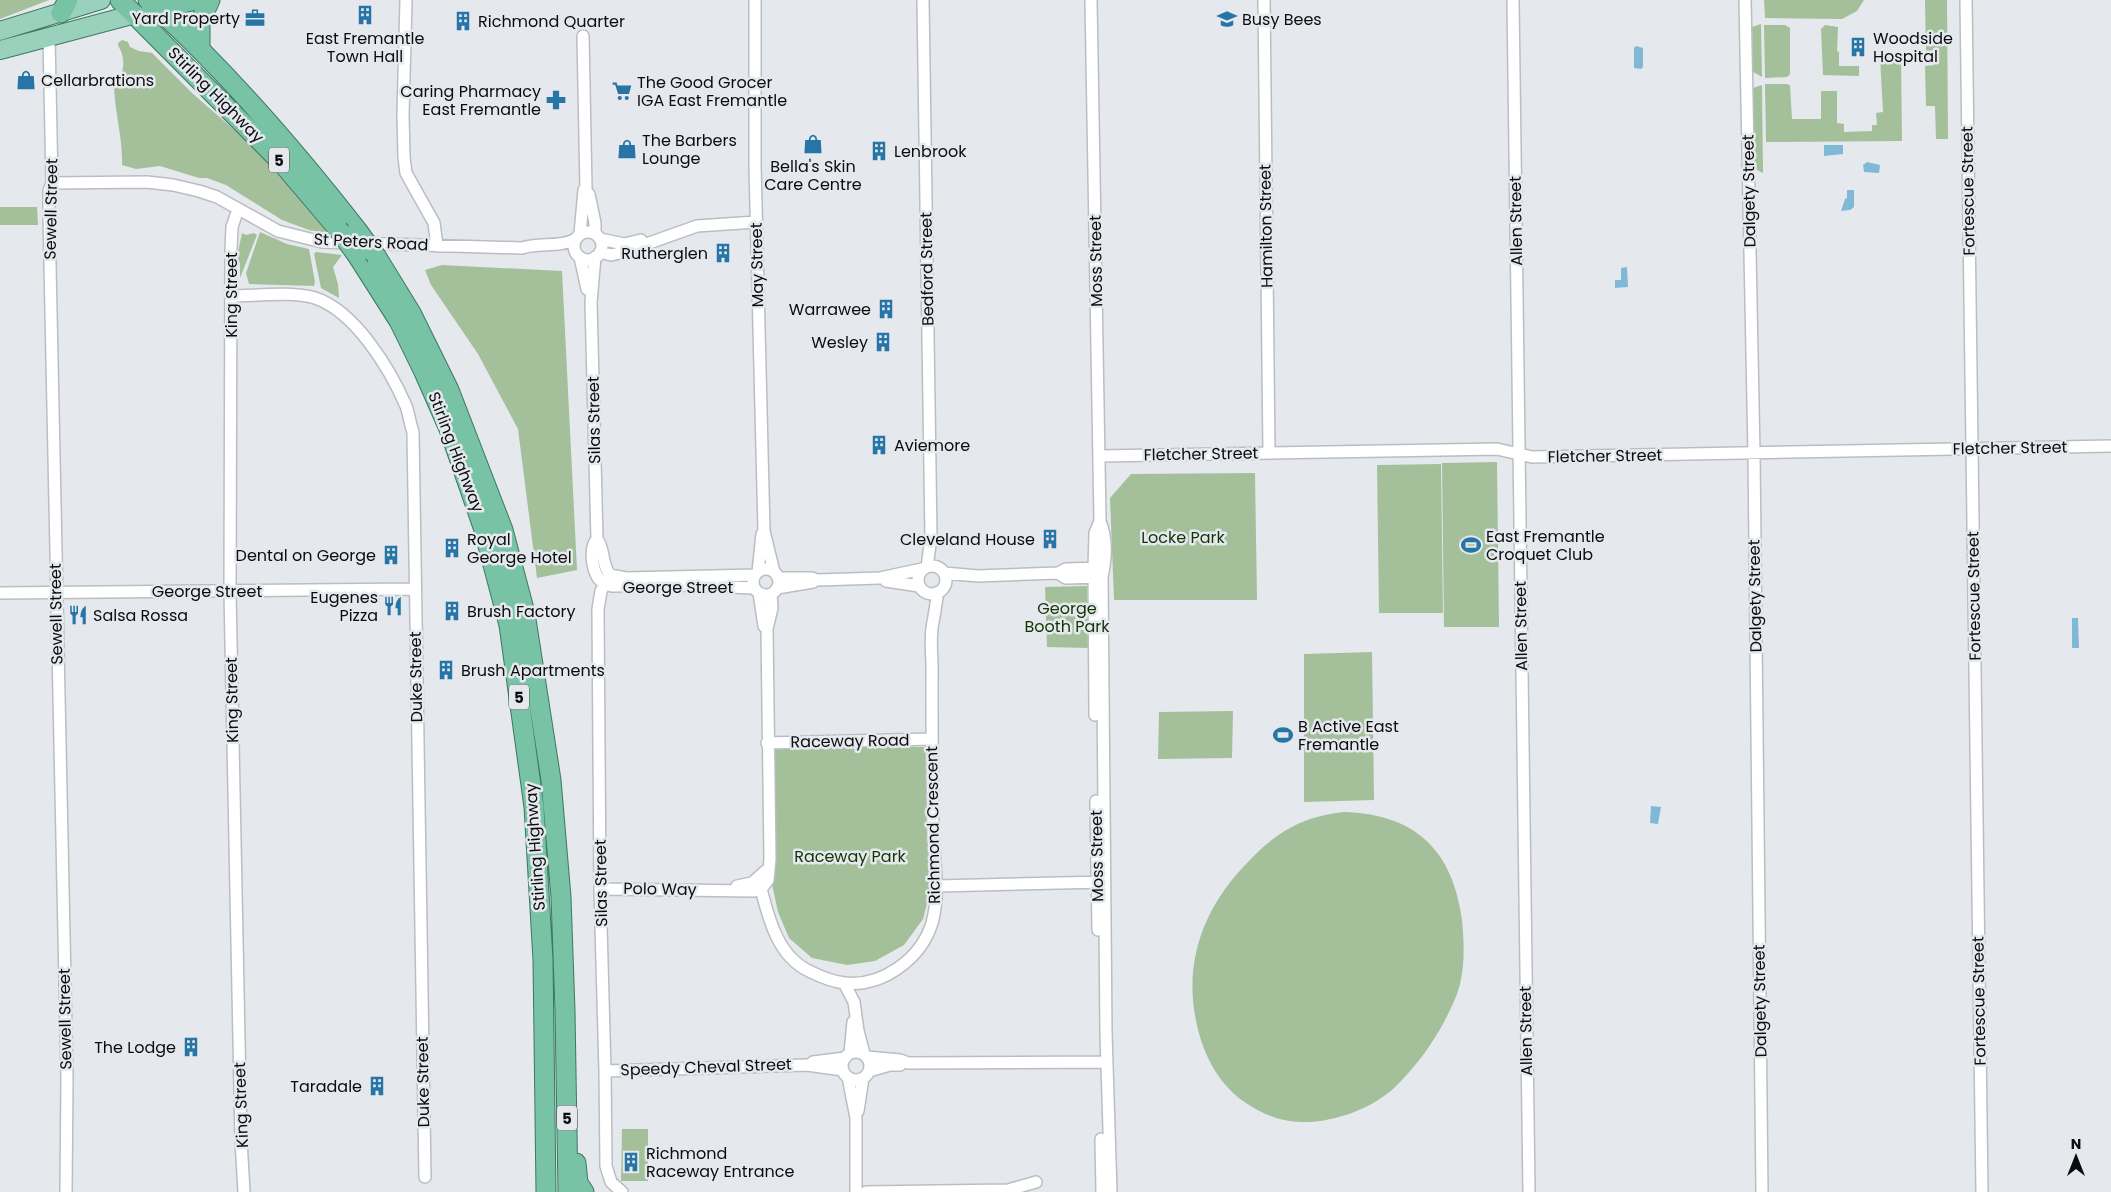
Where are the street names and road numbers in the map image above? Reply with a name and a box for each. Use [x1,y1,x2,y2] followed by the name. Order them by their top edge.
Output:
[163,42,269,148] street label: Stirling Highway
[1955,126,1981,256] street label: Fortescue Street
[1737,134,1761,248] street label: Dalgety Street
[269,148,289,172] road number: 5
[39,158,63,260] street label: Sewell Street
[1253,164,1279,288] street label: Hamilton Street
[1504,176,1528,266] street label: Allen Street
[915,212,939,326] street label: Bedford Street
[1084,215,1108,307] street label: Moss Street
[745,222,769,308] street label: May Street
[313,228,429,256] street label: St Peters Road
[220,252,243,338] street label: King Street
[582,376,606,464] street label: Silas Street
[422,388,490,516] street label: Stirling Highway
[1952,435,2068,460] street label: Fletcher Street
[1143,441,1259,466] street label: Fletcher Street
[1547,443,1663,468] street label: Fletcher Street
[1961,531,1987,661] street label: Fortescue Street
[1743,539,1767,653] street label: Dalgety Street
[44,563,68,665] street label: Sewell Street
[623,576,733,599] street label: George Street
[152,580,262,603] street label: George Street
[1509,581,1533,671] street label: Allen Street
[404,631,428,723] street label: Duke Street
[220,657,244,743] street label: King Street
[509,684,529,710] road number: 5
[790,728,910,754] street label: Raceway Road
[920,746,946,904] street label: Richmond Crescent
[519,783,551,911] street label: Stirling Highway
[1085,810,1109,902] street label: Moss Street
[589,839,613,927] street label: Silas Street
[623,877,697,901] street label: Polo Way
[1966,936,1992,1066] street label: Fortescue Street
[1748,944,1772,1058] street label: Dalgety Street
[53,968,77,1070] street label: Sewell Street
[1514,986,1538,1076] street label: Allen Street
[411,1036,435,1128] street label: Duke Street
[620,1053,792,1081] street label: Speedy Cheval Street
[228,1062,254,1148] street label: King Street
[557,1106,577,1130] road number: 5

